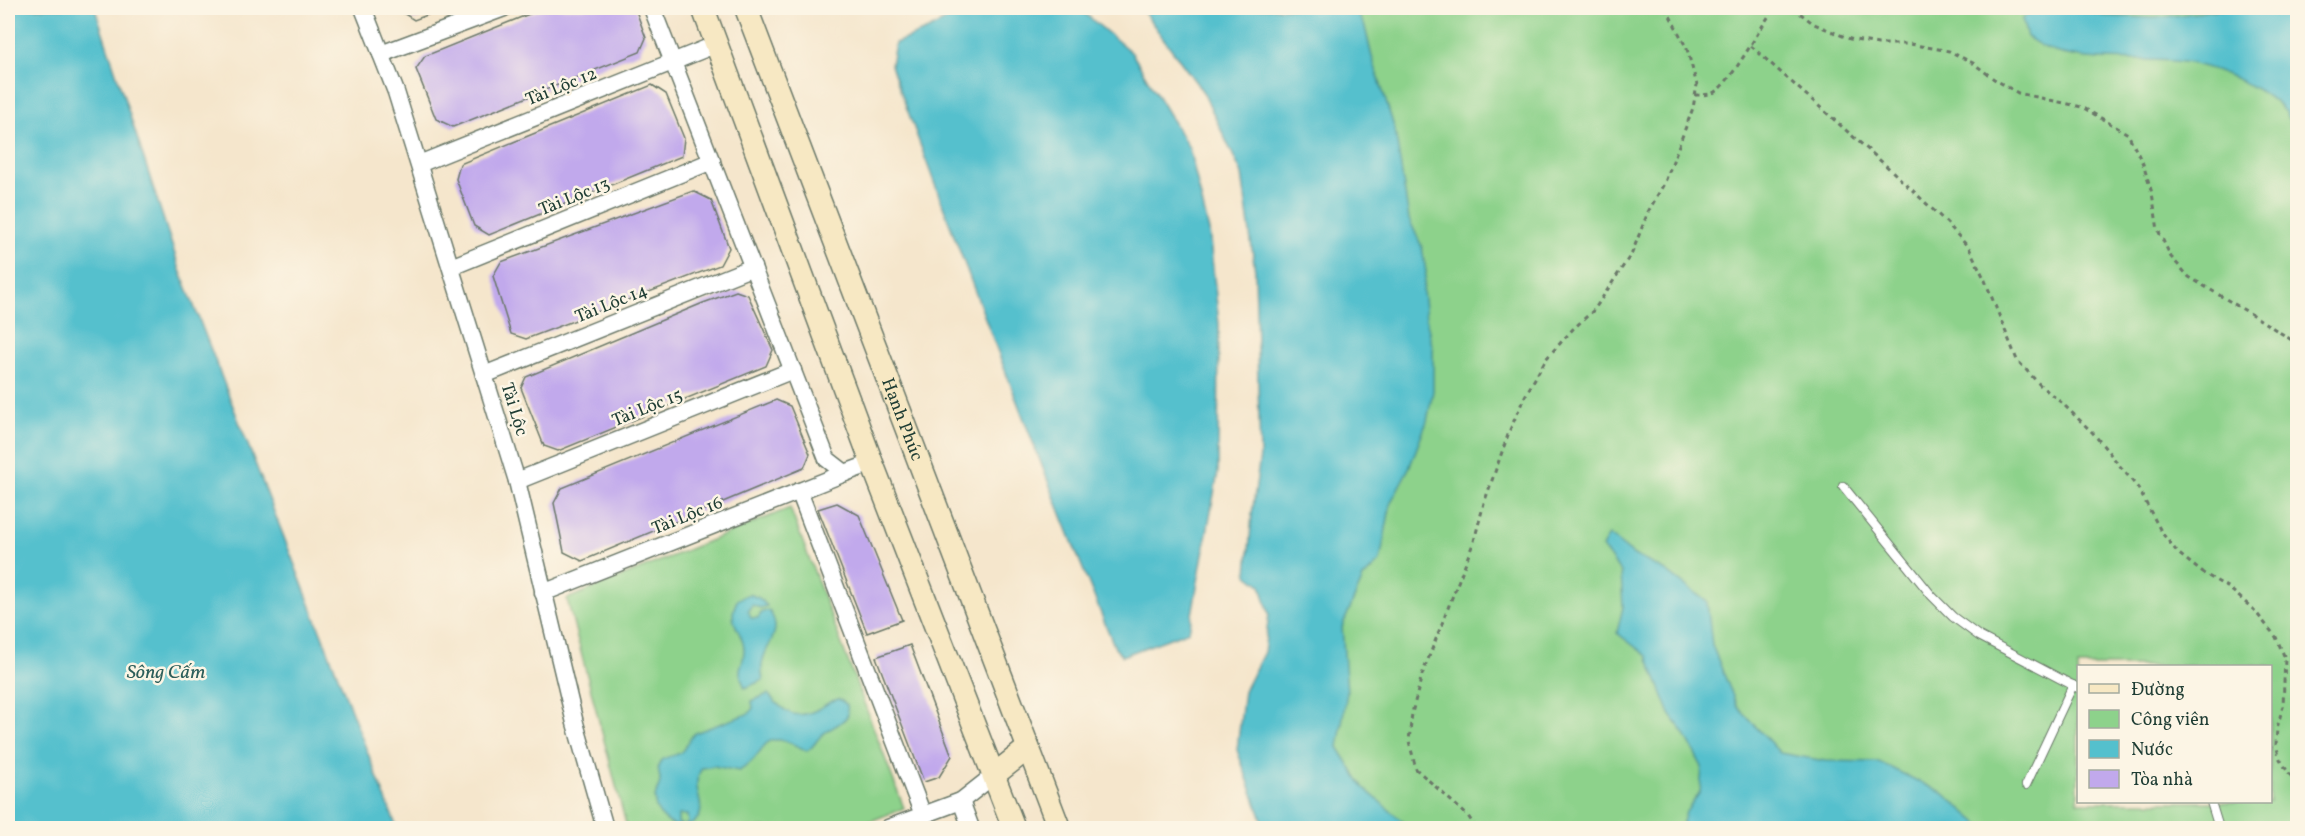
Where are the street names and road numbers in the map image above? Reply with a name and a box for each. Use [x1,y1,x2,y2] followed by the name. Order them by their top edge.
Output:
[522,62,601,113] street label: Tài Lộc 12
[535,172,614,223] street label: Tài Lộc 13
[572,279,651,330] street label: Tài Lộc 14
[874,374,929,465] street label: Hạnh Phúc
[494,380,534,439] street label: Tài Lộc
[609,383,686,434] street label: Tài Lộc 15
[648,491,727,542] street label: Tài Lộc 16

